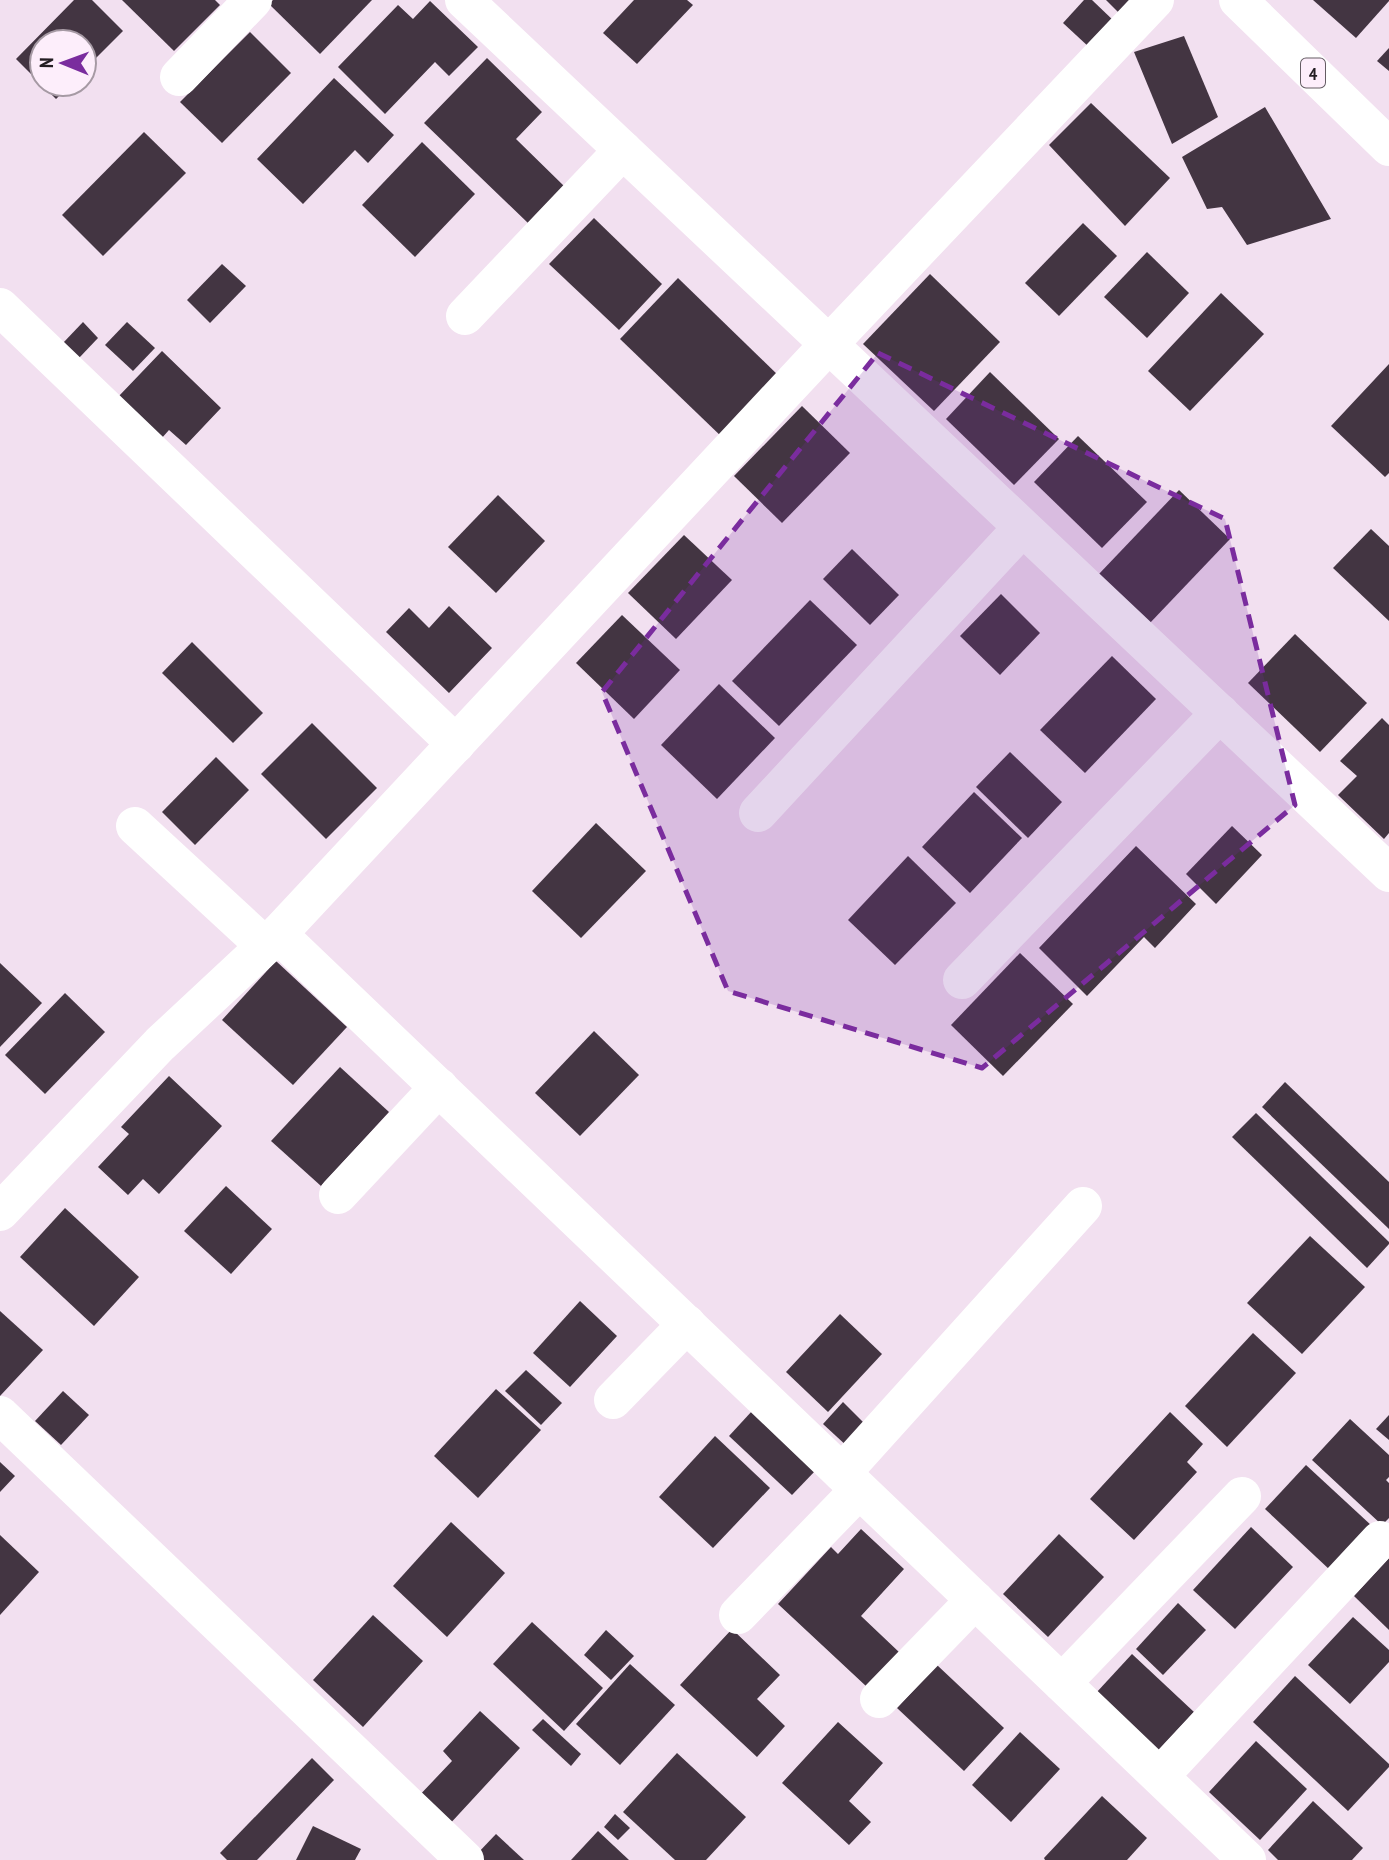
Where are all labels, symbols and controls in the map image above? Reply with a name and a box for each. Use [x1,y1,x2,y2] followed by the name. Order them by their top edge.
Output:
[28,28,98,98] north arrow
[34,57,58,68] text: N
[1301,58,1325,88] road number: 4

